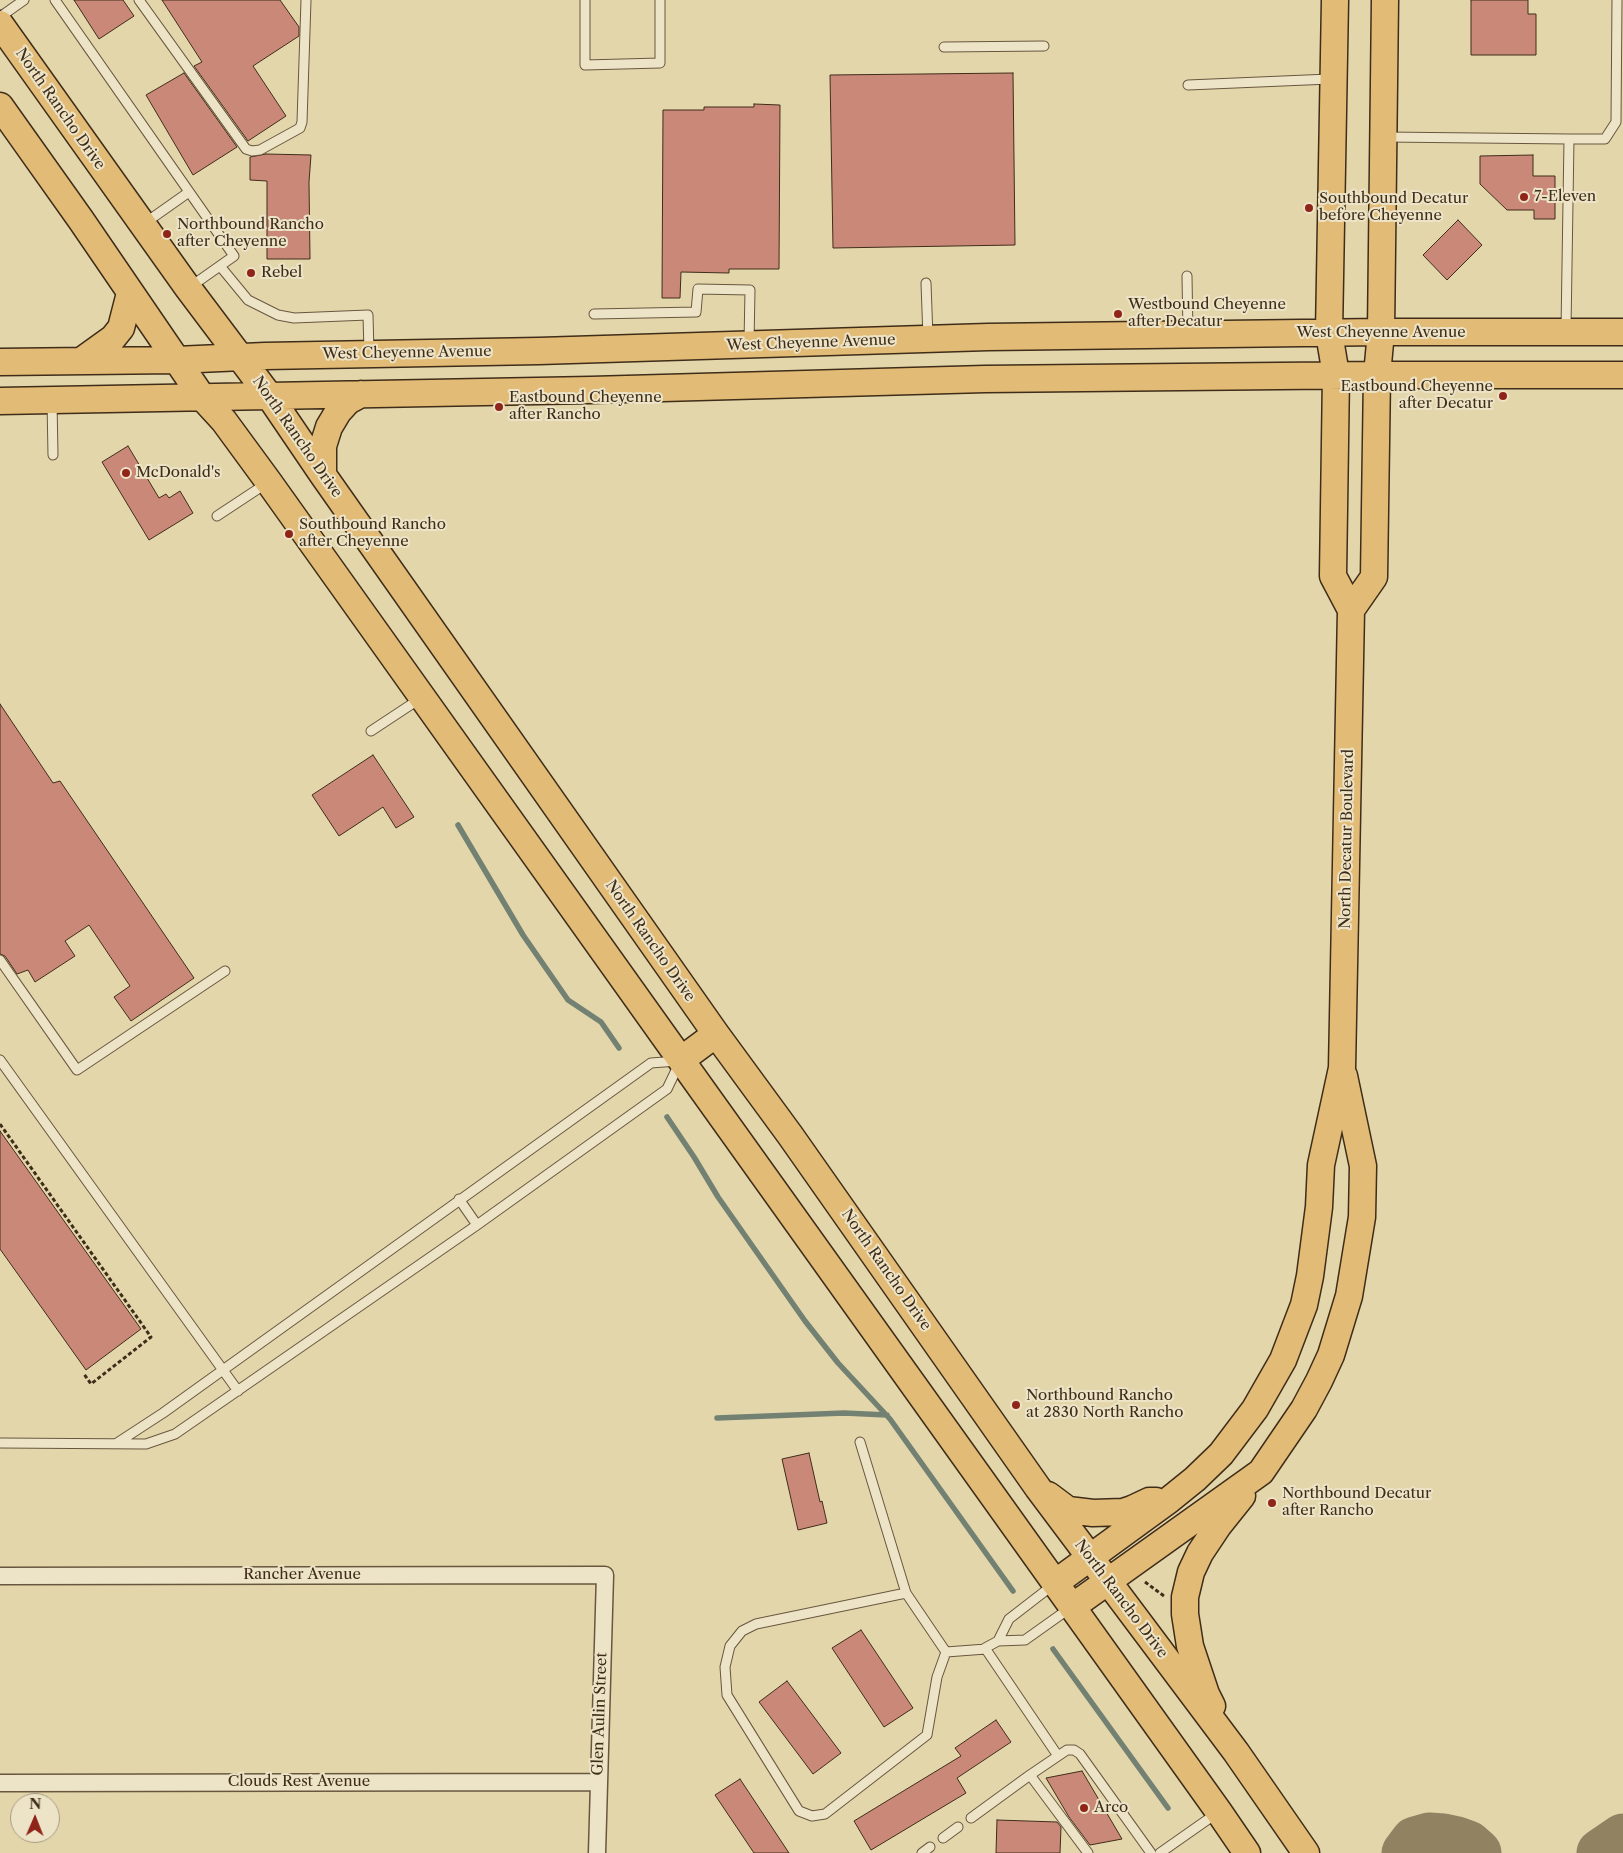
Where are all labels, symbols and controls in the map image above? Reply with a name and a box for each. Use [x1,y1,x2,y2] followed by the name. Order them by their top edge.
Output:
[11,45,109,173] street label: North Rancho Drive
[1534,188,1596,206] place label: 7-Eleven
[1319,190,1468,225] place label: Southbound Decatur before Cheyenne
[1518,191,1530,203] marker: 7-Eleven
[1303,202,1315,214] marker: Southbound Decatur before Cheyenne
[177,216,324,251] place label: Northbound Rancho after Cheyenne
[161,228,173,240] marker: Northbound Rancho after Cheyenne
[261,264,302,282] place label: Rebel
[245,267,257,279] marker: Rebel
[1128,296,1286,331] place label: Westbound Cheyenne after Decatur
[1112,308,1124,320] marker: Westbound Cheyenne after Decatur
[1296,324,1466,342] street label: West Cheyenne Avenue
[726,331,896,355] street label: West Cheyenne Avenue
[322,343,492,363] street label: West Cheyenne Avenue
[248,373,346,501] street label: North Rancho Drive
[1340,378,1493,413] place label: Eastbound Cheyenne after Decatur
[509,389,662,424] place label: Eastbound Cheyenne after Rancho
[1497,390,1509,402] marker: Eastbound Cheyenne after Decatur
[493,401,505,413] marker: Eastbound Cheyenne after Rancho
[136,464,221,482] place label: McDonald's
[120,467,132,479] marker: McDonald's
[299,516,446,551] place label: Southbound Rancho after Cheyenne
[283,528,295,540] marker: Southbound Rancho after Cheyenne
[1336,749,1358,929] street label: North Decatur Boulevard
[601,877,699,1005] street label: North Rancho Drive
[837,1206,935,1334] street label: North Rancho Drive
[1026,1387,1183,1422] place label: Northbound Rancho at 2830 North Rancho
[1010,1399,1022,1411] marker: Northbound Rancho at 2830 North Rancho
[1282,1485,1431,1520] place label: Northbound Decatur after Rancho
[1266,1497,1278,1509] marker: Northbound Decatur after Rancho
[1071,1536,1171,1662] street label: North Rancho Drive
[243,1566,361,1584] street label: Rancher Avenue
[589,1652,611,1776] street label: Glen Aulin Street
[228,1773,370,1791] street label: Clouds Rest Avenue
[10,1793,60,1843] north arrow
[29,1795,41,1813] text: N
[1094,1799,1128,1817] place label: Arco
[1078,1802,1090,1814] marker: Arco

